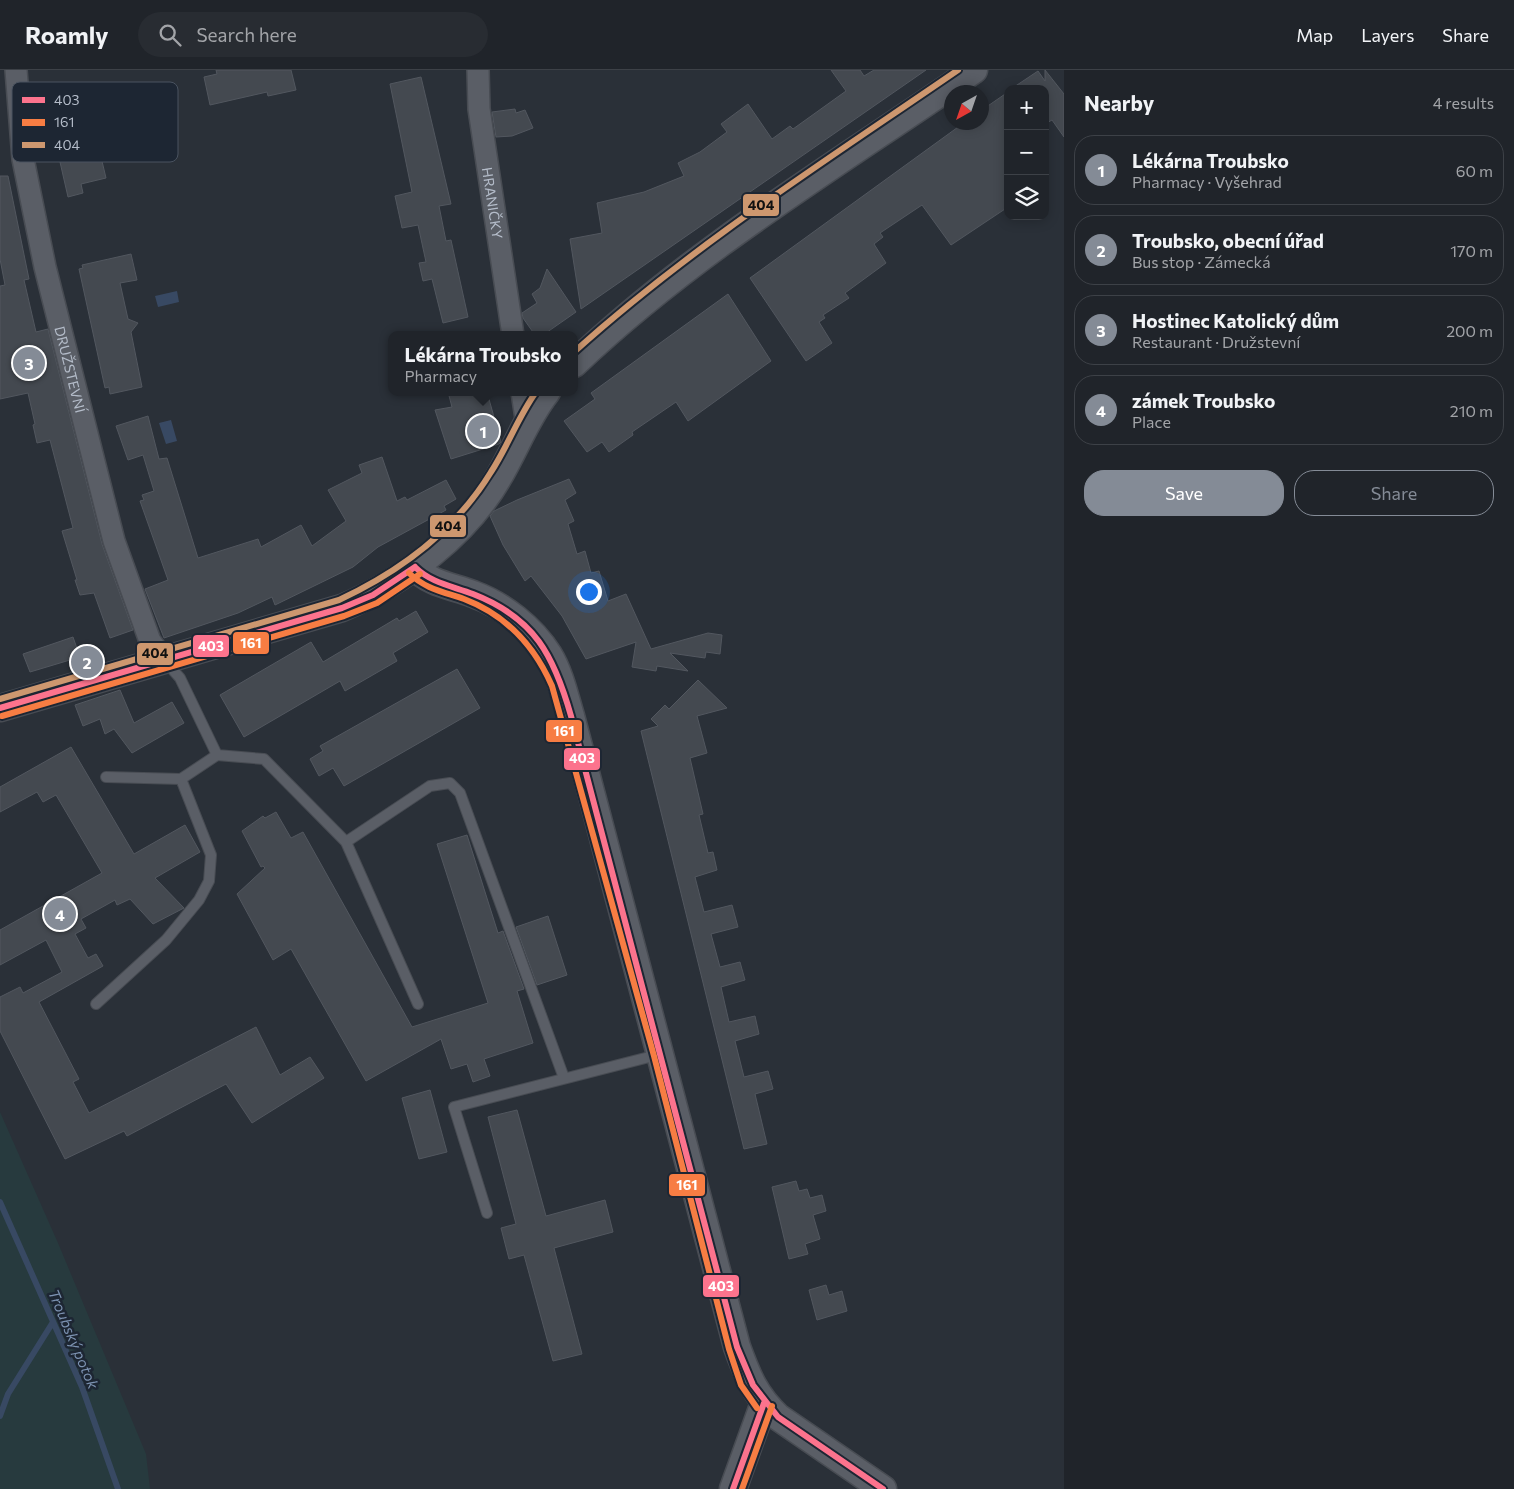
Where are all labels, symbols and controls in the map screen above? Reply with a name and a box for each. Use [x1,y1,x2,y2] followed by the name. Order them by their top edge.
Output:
[138,12,488,57] search box
[25,20,108,49] text: Roamly
[156,21,184,49] icon: search
[196,23,297,46] text: Search here
[1296,24,1333,46] text: Map
[1361,24,1414,46] text: Layers
[1442,24,1489,46] text: Share
[12,82,178,162] legend
[944,85,989,130] north arrow
[1004,85,1049,220] map controls
[1004,85,1049,130] button: +
[1084,90,1154,115] text: Nearby
[54,91,79,108] text: 403
[1433,93,1494,112] text: 4 results
[54,113,74,130] text: 161
[1004,130,1049,175] button: −
[54,136,81,153] text: 404
[1132,149,1289,172] text: Lékárna Troubsko
[1097,161,1105,180] text: 1
[1456,161,1493,180] text: 60 m
[479,166,507,240] street label: HRANIČKY
[1132,172,1282,191] text: Pharmacy · Vyšehrad
[1004,175,1049,220] button: layers
[742,193,780,217] line badge: 404
[748,196,775,213] text: 404
[1132,229,1324,252] text: Troubsko, obecní úřad
[1096,241,1106,260] text: 2
[1450,241,1493,260] text: 170 m
[1132,252,1271,271] text: Bus stop · Zámecká
[1132,309,1339,332] text: Hostinec Katolický dům
[1096,321,1106,340] text: 3
[1446,321,1493,340] text: 200 m
[52,324,90,415] street label: DRUŽSTEVNÍ
[388,331,578,396] popup
[1132,332,1300,351] text: Restaurant · Družstevní
[405,343,561,366] text: Lékárna Troubsko
[13,344,45,382] pin: 3
[405,366,477,385] text: Pharmacy
[1132,389,1275,412] text: zámek Troubsko
[1096,401,1106,420] text: 4
[1450,401,1493,420] text: 210 m
[467,412,499,450] pin: 1
[1132,412,1171,431] text: Place
[1084,470,1284,516] button: Save
[1294,470,1494,516] button: Share
[429,514,467,538] line badge: 404
[435,517,462,534] text: 404
[576,579,602,605] your location
[232,631,270,655] line badge: 161
[192,634,230,658] line badge: 403
[240,634,262,651] text: 161
[198,637,224,654] text: 403
[136,642,174,666] line badge: 404
[71,643,103,681] pin: 2
[142,644,169,661] text: 404
[545,719,583,743] line badge: 161
[553,722,575,739] text: 161
[563,747,601,771] line badge: 403
[569,749,595,766] text: 403
[44,895,76,933] pin: 4
[668,1173,706,1197] line badge: 161
[676,1176,698,1193] text: 161
[702,1274,740,1298] line badge: 403
[708,1277,734,1294] text: 403
[45,1286,103,1392] water label: Troubský potok

